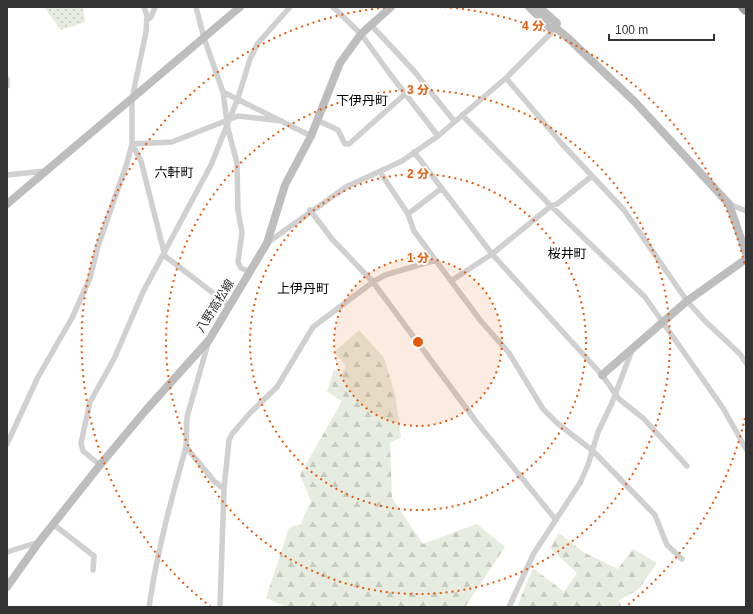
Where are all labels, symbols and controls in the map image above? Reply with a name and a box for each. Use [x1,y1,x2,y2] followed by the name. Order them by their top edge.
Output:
[609,16,714,42] scale bar
[522,19,544,33] text: 4 分
[615,23,648,37] text: 100 m
[407,83,429,97] text: 3 分
[336,93,388,108] district label: 下伊丹町
[154,165,194,180] district label: 六軒町
[407,167,429,181] text: 2 分
[547,246,587,261] district label: 桜井町
[407,251,429,265] text: 1 分
[193,277,237,335] street label: 八野高松線
[277,281,329,296] district label: 上伊丹町
[411,335,425,349] centre of rings

